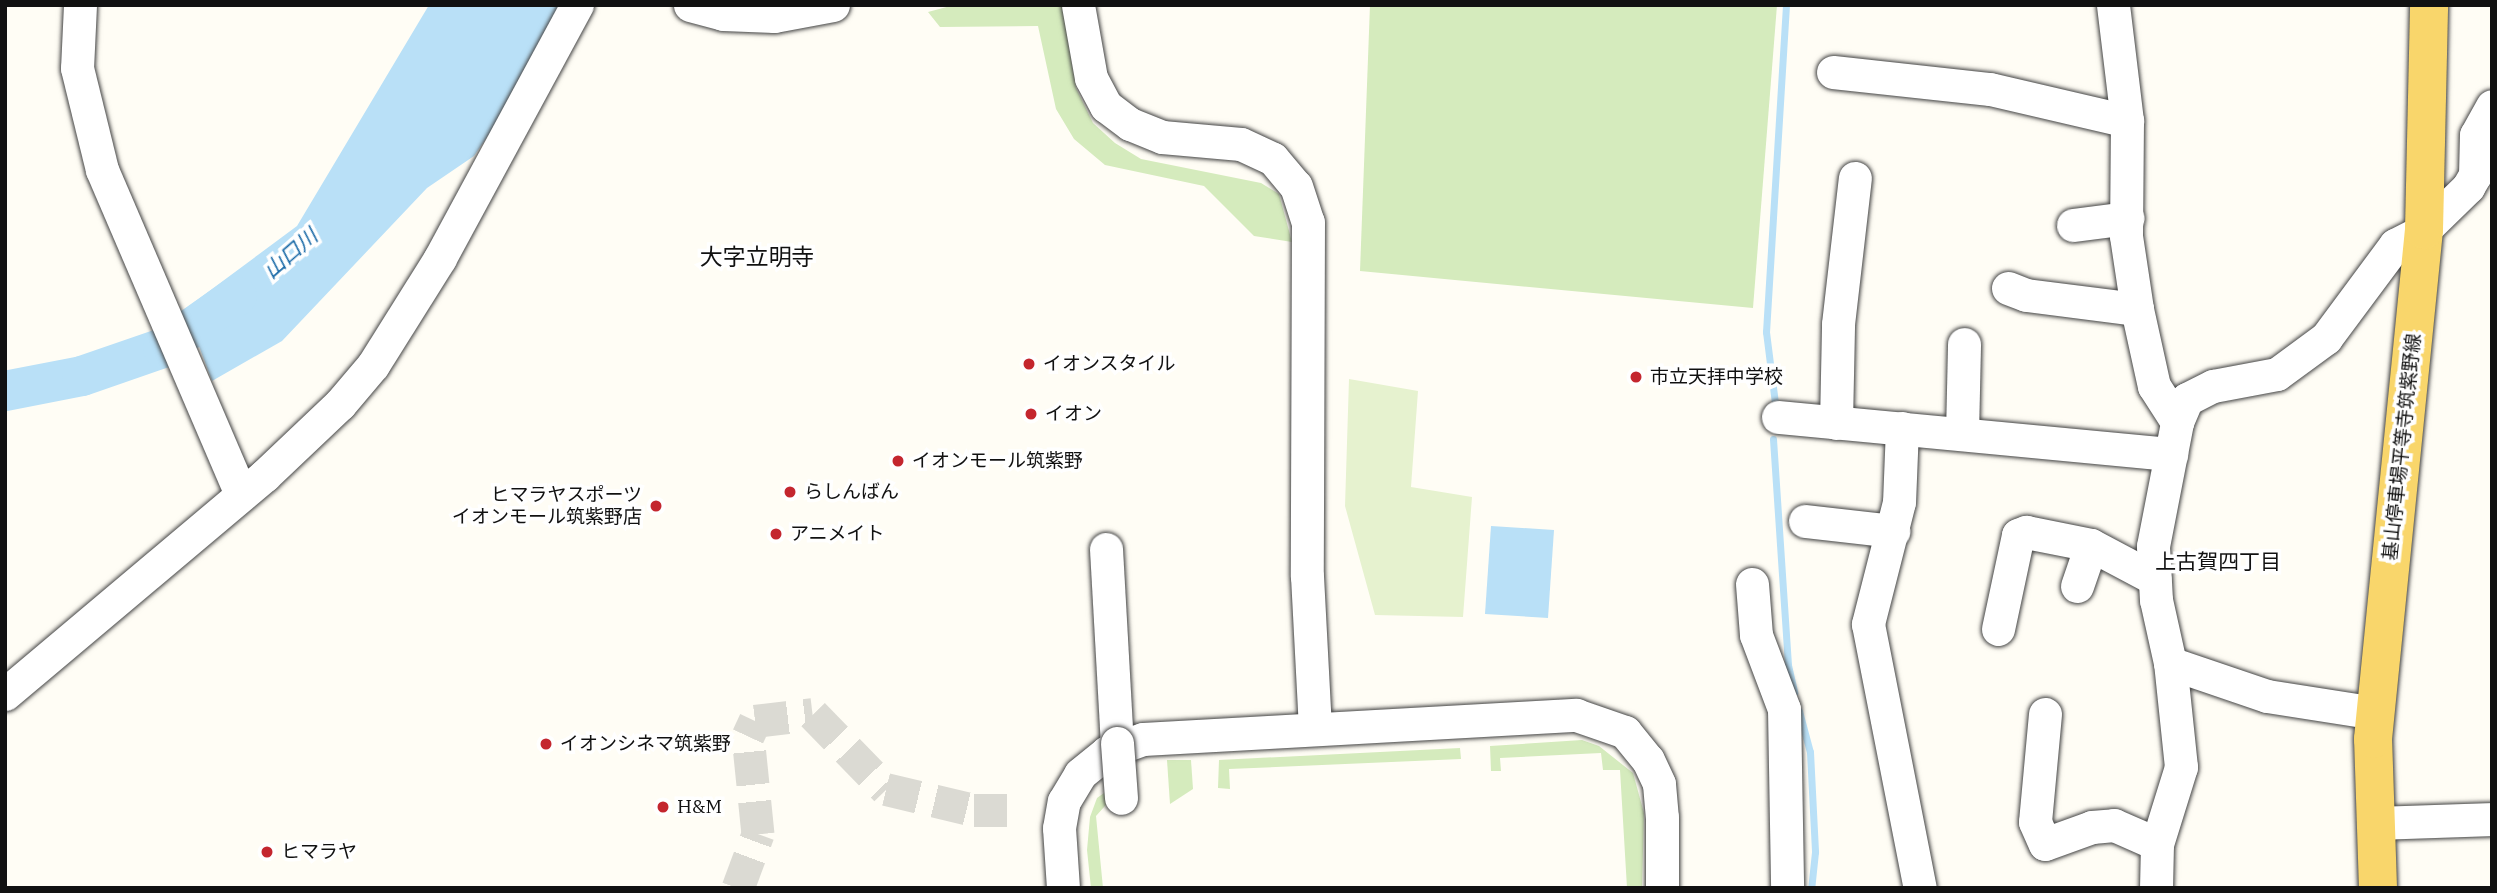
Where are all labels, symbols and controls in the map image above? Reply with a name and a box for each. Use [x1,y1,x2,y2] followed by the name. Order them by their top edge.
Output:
[258,223,322,283] water label: 山口川
[700,242,814,270] district label: 大字立明寺
[2379,332,2425,562] street label: 基山停車場平等寺筑紫野線
[1043,353,1176,375] place label: イオンスタイル
[1021,356,1037,372] marker: イオンスタイル
[1650,366,1783,388] place label: 市立天拝中学校
[1628,369,1644,385] marker: 市立天拝中学校
[1045,403,1102,425] place label: イオン
[1023,406,1039,422] marker: イオン
[912,450,1083,472] place label: イオンモール筑紫野
[890,453,906,469] marker: イオンモール筑紫野
[804,481,899,503] place label: らしんばん
[452,484,642,528] place label: ヒマラヤスポーツ イオンモール筑紫野店
[782,484,798,500] marker: らしんばん
[648,498,664,514] marker: ヒマラヤスポーツ イオンモール筑紫野店
[790,523,885,545] place label: アニメイト
[768,526,784,542] marker: アニメイト
[2155,548,2281,574] district label: 上古賀四丁目
[560,733,731,755] place label: イオンシネマ筑紫野
[538,736,554,752] marker: イオンシネマ筑紫野
[677,796,722,818] place label: H&M
[655,799,671,815] marker: H&M
[281,841,357,863] place label: ヒマラヤ
[259,844,275,860] marker: ヒマラヤ

